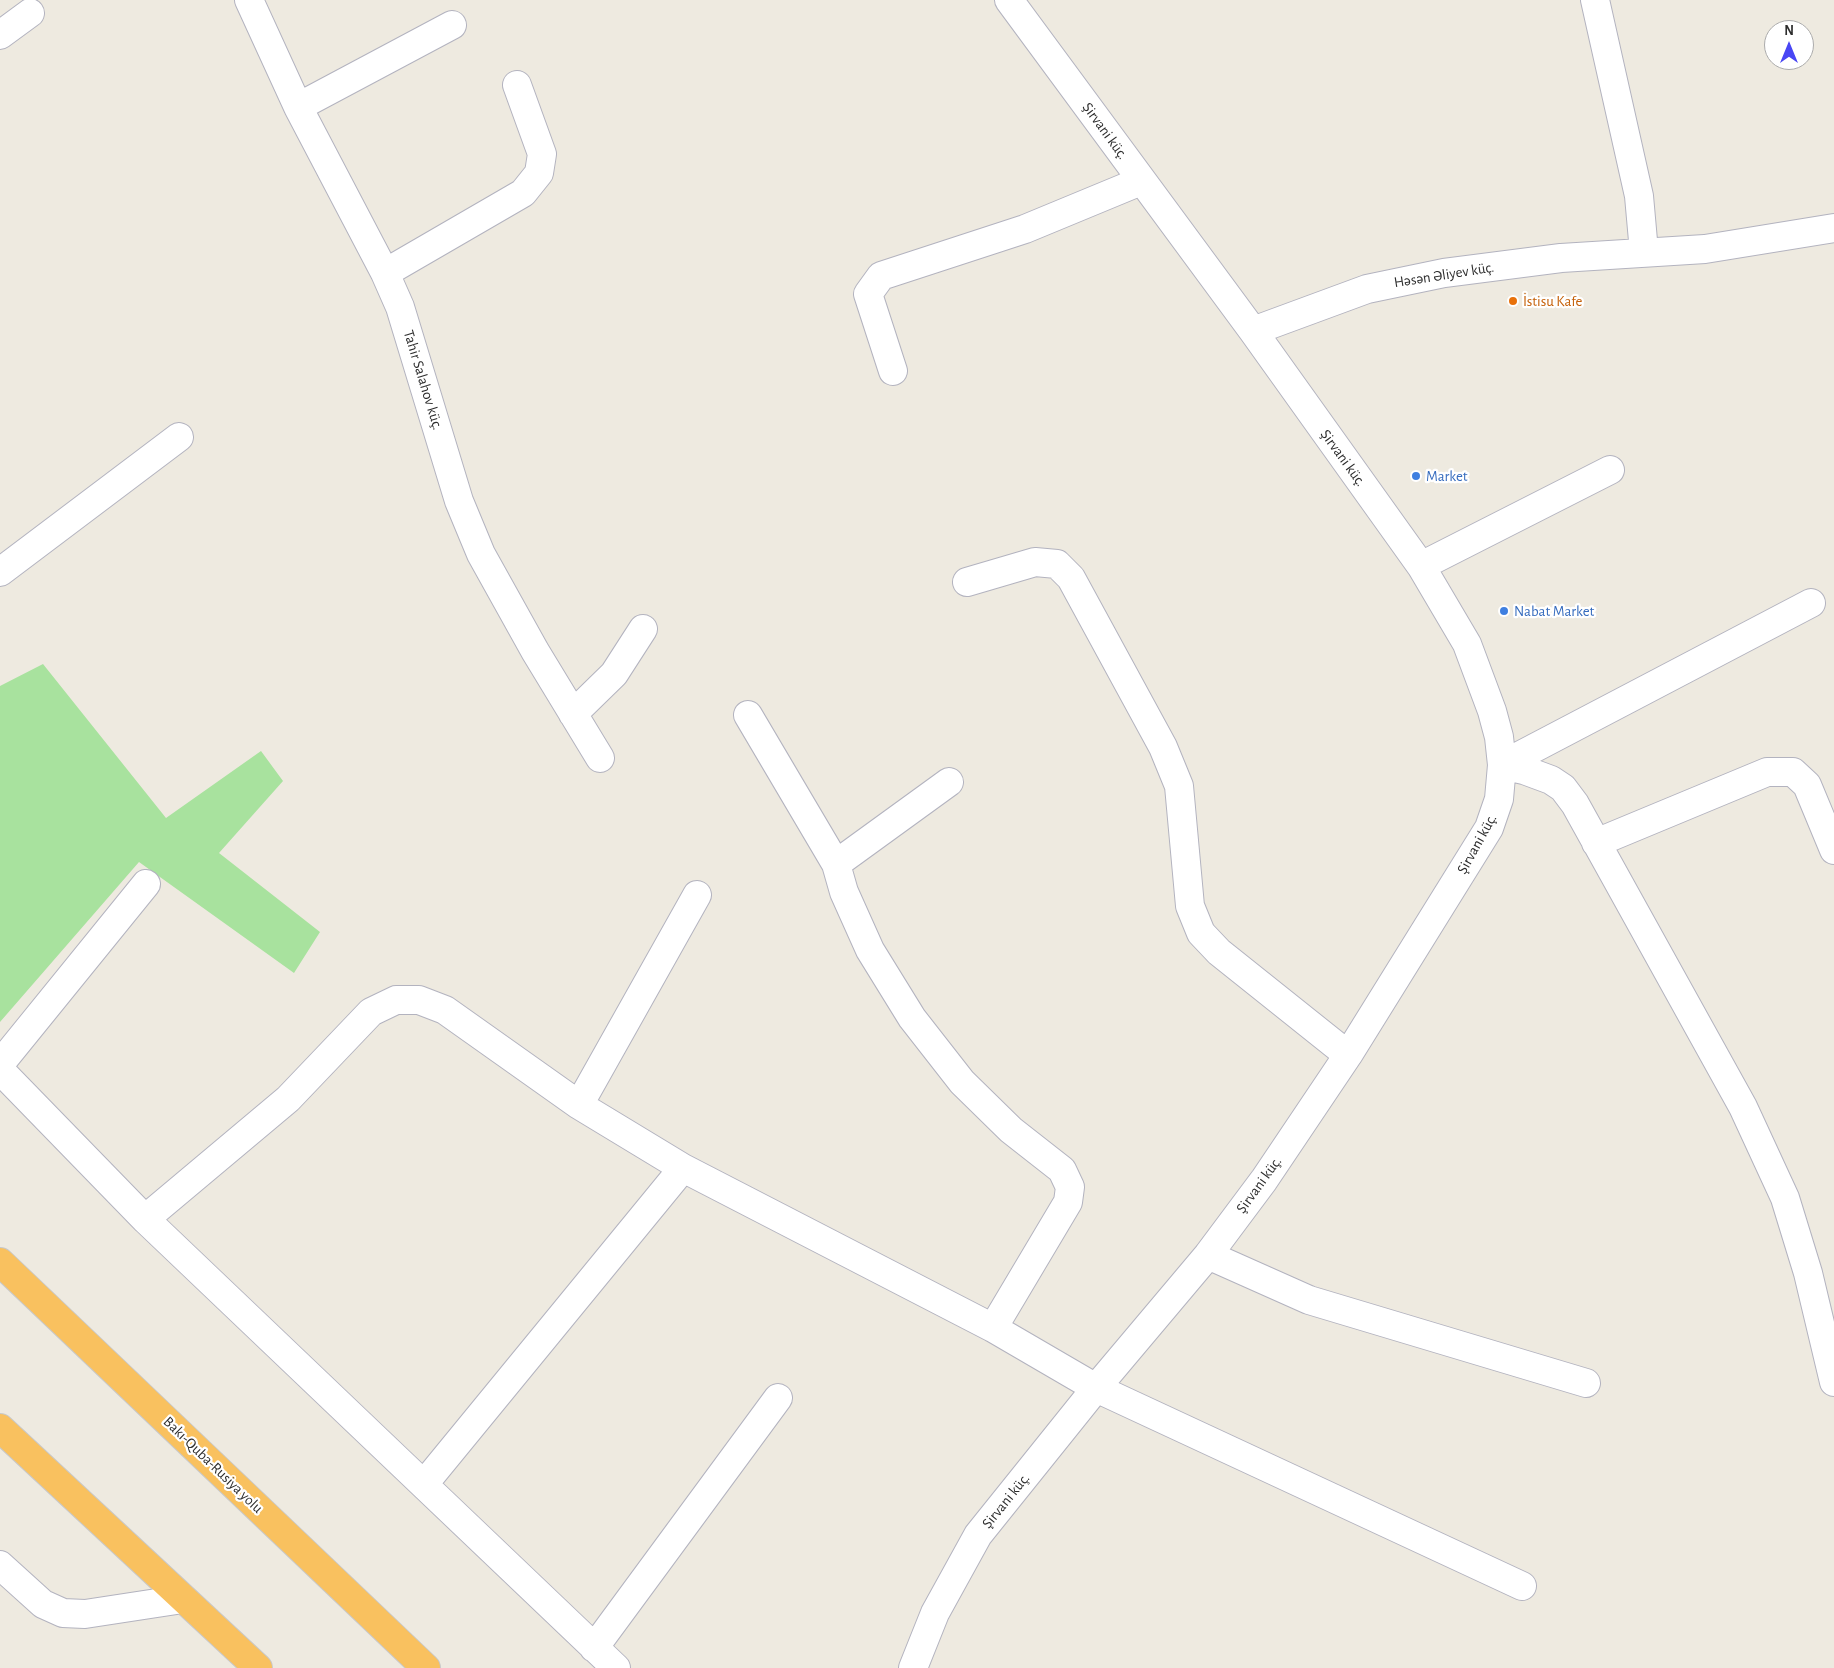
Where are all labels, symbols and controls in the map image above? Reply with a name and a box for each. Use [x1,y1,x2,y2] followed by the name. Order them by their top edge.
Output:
[1764,20,1814,70] north arrow
[1784,24,1794,38] text: N
[1078,99,1132,163] street label: Şirvani küç.
[1393,258,1495,292] street label: Həsən Əliyev küç.
[1523,292,1582,310] place label: İstisu Kafe
[1507,295,1519,307] marker: İstisu Kafe
[399,328,447,432] street label: Tahir Salahov küç.
[1316,426,1370,490] street label: Şirvani küç.
[1426,467,1468,485] place label: Market
[1410,470,1422,482] marker: Market
[1514,602,1594,620] place label: Nabat Market
[1498,605,1510,617] marker: Nabat Market
[1453,811,1501,877] street label: Şirvani küç.
[1232,1153,1286,1217] street label: Şirvani küç.
[159,1413,267,1517] street label: Bakı-Quba-Rusiya yolu
[978,1470,1034,1532] street label: Şirvani küç.

